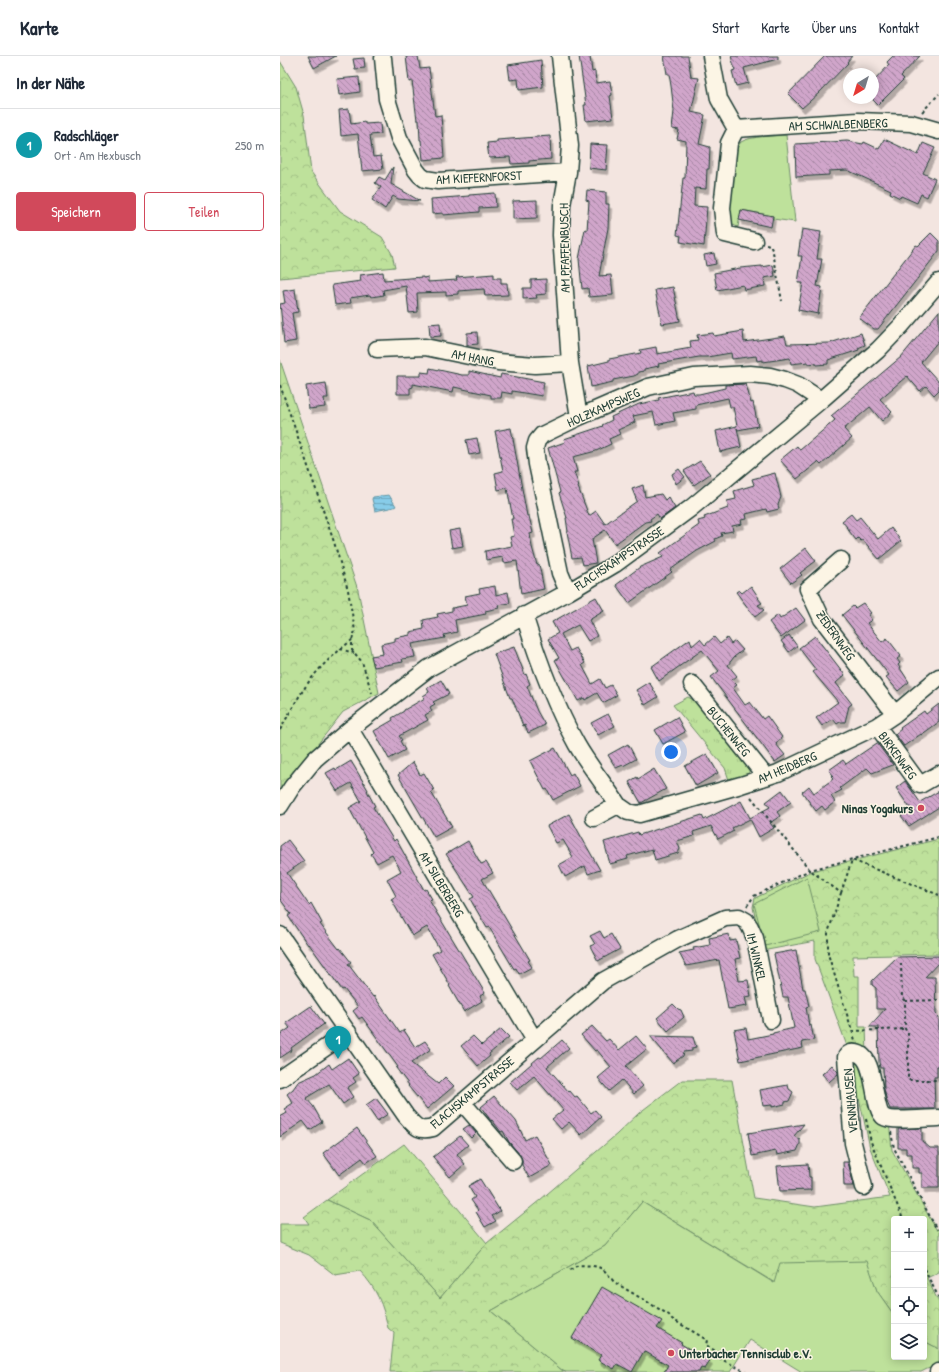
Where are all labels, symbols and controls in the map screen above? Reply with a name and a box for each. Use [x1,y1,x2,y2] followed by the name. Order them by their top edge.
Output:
[20,15,59,41] text: Karte
[712,18,739,37] text: Start
[761,18,790,37] text: Karte
[812,18,857,37] text: Über uns
[879,18,919,37] text: Kontakt
[843,68,879,104] north arrow
[16,71,85,94] text: In der Nähe
[788,113,889,135] street label: AM SCHWALBENBERG
[54,125,119,146] text: Radschläger
[27,136,31,154] text: 1
[235,136,264,154] text: 250 m
[54,146,141,164] text: Ort · Am Hexbusch
[436,166,523,188] street label: AM KIEFERNFORST
[16,192,136,231] button: Speichern
[144,192,264,231] button: Teilen
[554,203,574,293] street label: AM PFAFFENBUSCH
[450,344,496,370] street label: AM HANG
[564,383,643,431] street label: HOLZKAMPSWEG
[570,521,667,595] street label: FLACHSKAMPSTRASSE
[812,606,860,664] street label: ZEDERNWEG
[703,702,755,760] street label: BUCHENWEG
[875,727,922,783] street label: BIRKENWEG
[661,742,681,762] your location
[755,746,820,788] street label: AM HEIDBERG
[842,799,913,818] place label: Ninas Yogakurs
[916,803,926,813] marker: Ninas Yogakurs
[415,848,469,921] street label: AM SILBERBERG
[743,931,771,983] street label: IM WINKEL
[325,1026,351,1059] pin: 1
[425,1051,518,1133] street label: FLACHSKAMPSTRASSE
[838,1068,862,1134] street label: VENNHAUSEN
[891,1216,927,1360] map controls
[891,1216,927,1252] button: +
[891,1252,927,1288] button: −
[891,1288,927,1324] button: locate
[891,1324,927,1360] button: layers
[679,1344,812,1362] place label: Unterbacher Tennisclub e.V.
[666,1348,676,1358] marker: Unterbacher Tennisclub e.V.

